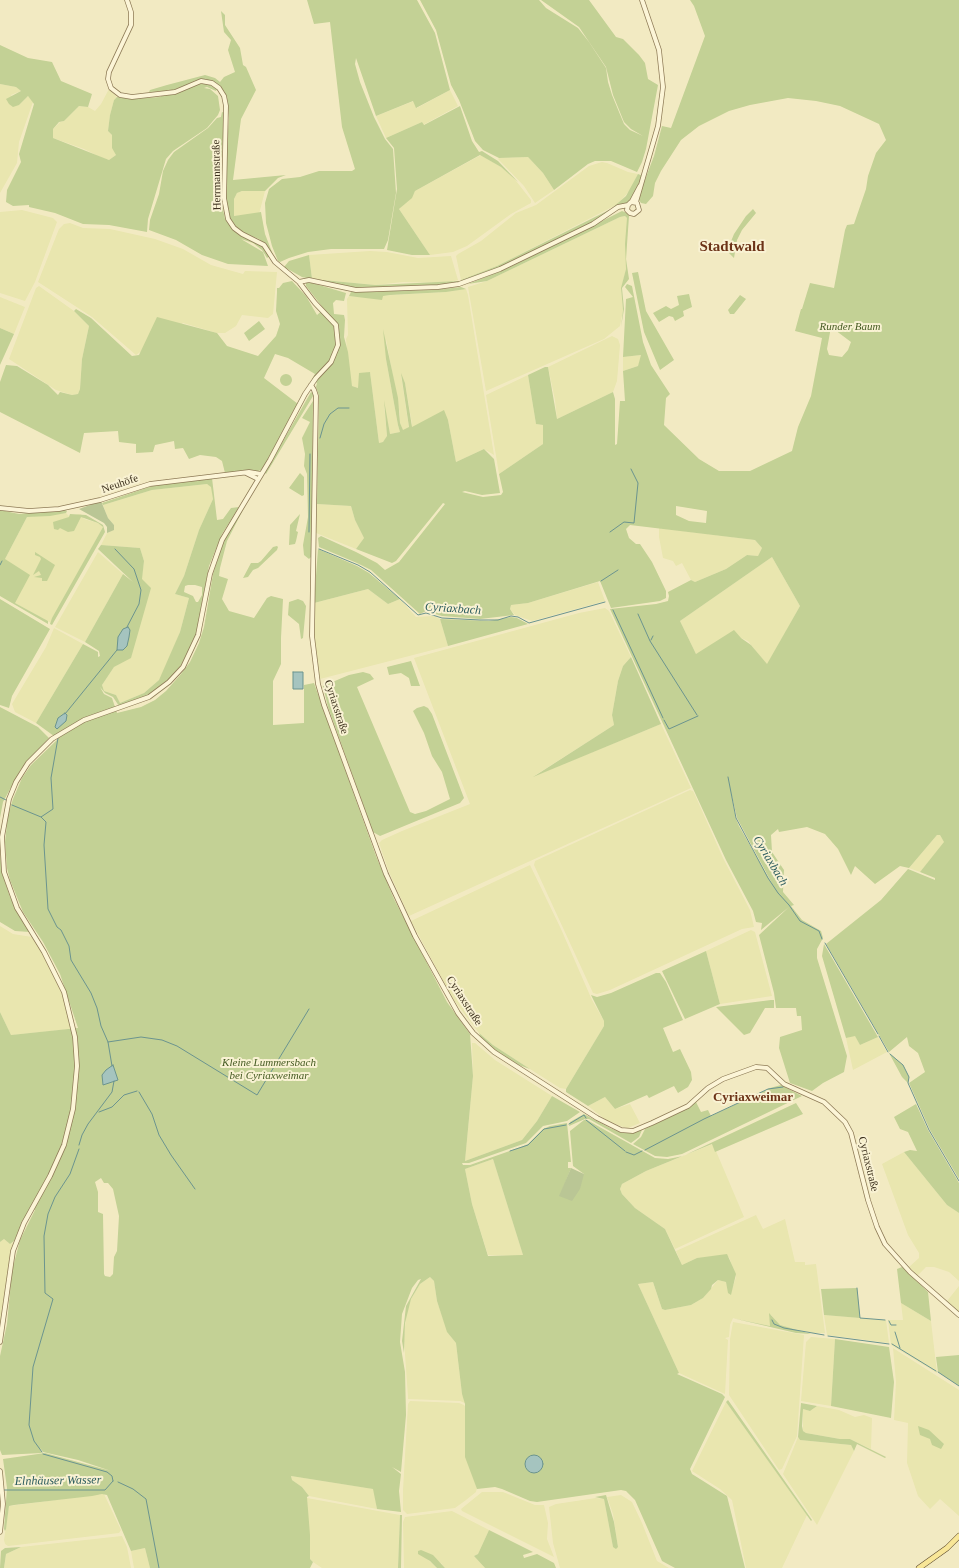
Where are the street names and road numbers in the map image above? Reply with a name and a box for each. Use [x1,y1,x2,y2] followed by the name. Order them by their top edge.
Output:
[210,139,224,211] street label: Herrmannstraße
[100,472,140,496] street label: Neuhöfe
[321,678,351,736] street label: Cyriaxstraße
[443,974,485,1028] street label: Cyriaxstraße
[855,1135,881,1193] street label: Cyriaxstraße

